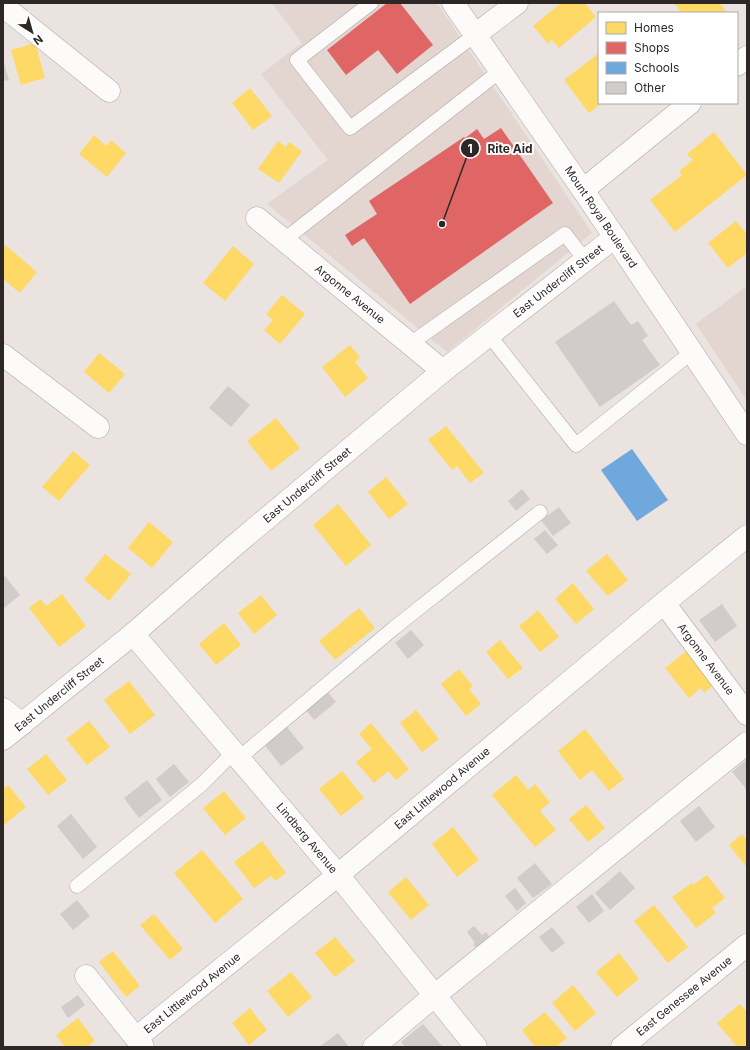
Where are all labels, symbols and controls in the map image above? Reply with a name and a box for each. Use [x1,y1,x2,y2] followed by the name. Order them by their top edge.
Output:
[12,12,52,52] north arrow
[598,12,738,104] legend
[634,20,674,35] text: Homes
[30,32,46,48] text: N
[634,40,670,55] text: Shops
[634,60,679,75] text: Schools
[634,80,666,95] text: Other
[460,136,541,160] callout: Rite Aid
[467,141,473,156] text: 1
[487,141,533,156] text: Rite Aid
[562,163,640,271] street label: Mount Royal Boulevard
[510,241,606,321] street label: East Undercliff Street
[312,261,388,327] street label: Argonne Avenue
[260,444,354,526] street label: East Undercliff Street
[675,620,737,698] street label: Argonne Avenue
[12,654,107,734] street label: East Undercliff Street
[391,744,493,832] street label: East Littlewood Avenue
[273,800,341,876] street label: Lindberg Avenue
[141,950,243,1036] street label: East Littlewood Avenue
[633,953,735,1039] street label: East Genessee Avenue

